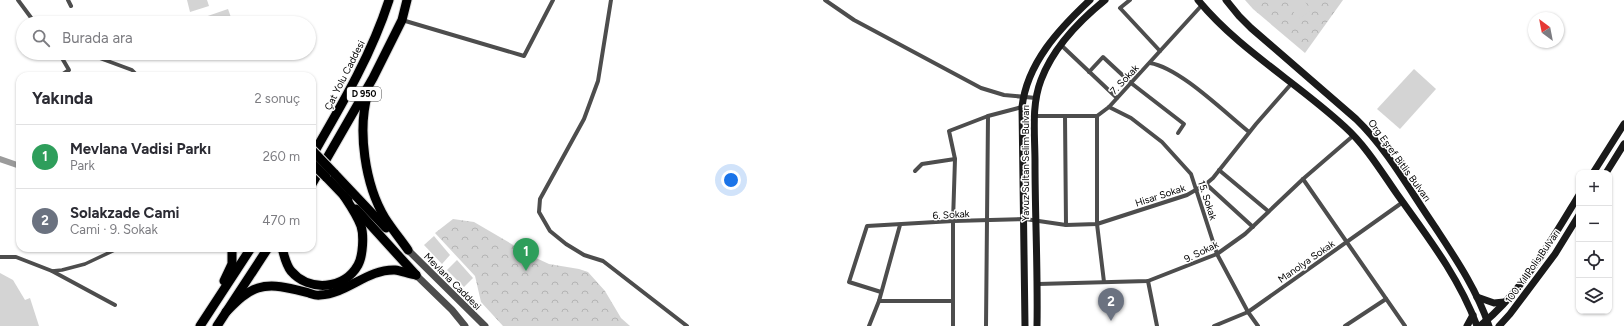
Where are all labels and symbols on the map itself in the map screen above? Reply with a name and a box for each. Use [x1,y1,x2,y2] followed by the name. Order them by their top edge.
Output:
[1528,12,1564,48] north arrow
[321,38,368,112] street label: Çat Yolu Caddesi
[1107,61,1142,97] street label: 7. Sokak
[347,87,381,101] road number: D 950
[1019,105,1032,221] street label: Yavuz Sultan Selim Bulvarı
[1365,117,1434,204] street label: Org Eşref Bitlis Bulvarı
[721,170,741,190] your location
[1195,179,1220,222] street label: 15. Sokak
[1133,181,1187,210] street label: Hisar Sokak
[932,207,970,222] street label: 6. Sokak
[1502,227,1563,306] street label: 100. Yıl Polis Bulvarı
[1182,237,1221,265] street label: 9. Sokak
[1275,237,1337,286] street label: Manolya Sokak
[513,238,539,271] pin: 1
[421,250,484,313] street label: Mevlana Caddesi
[1098,288,1124,321] pin: 2

